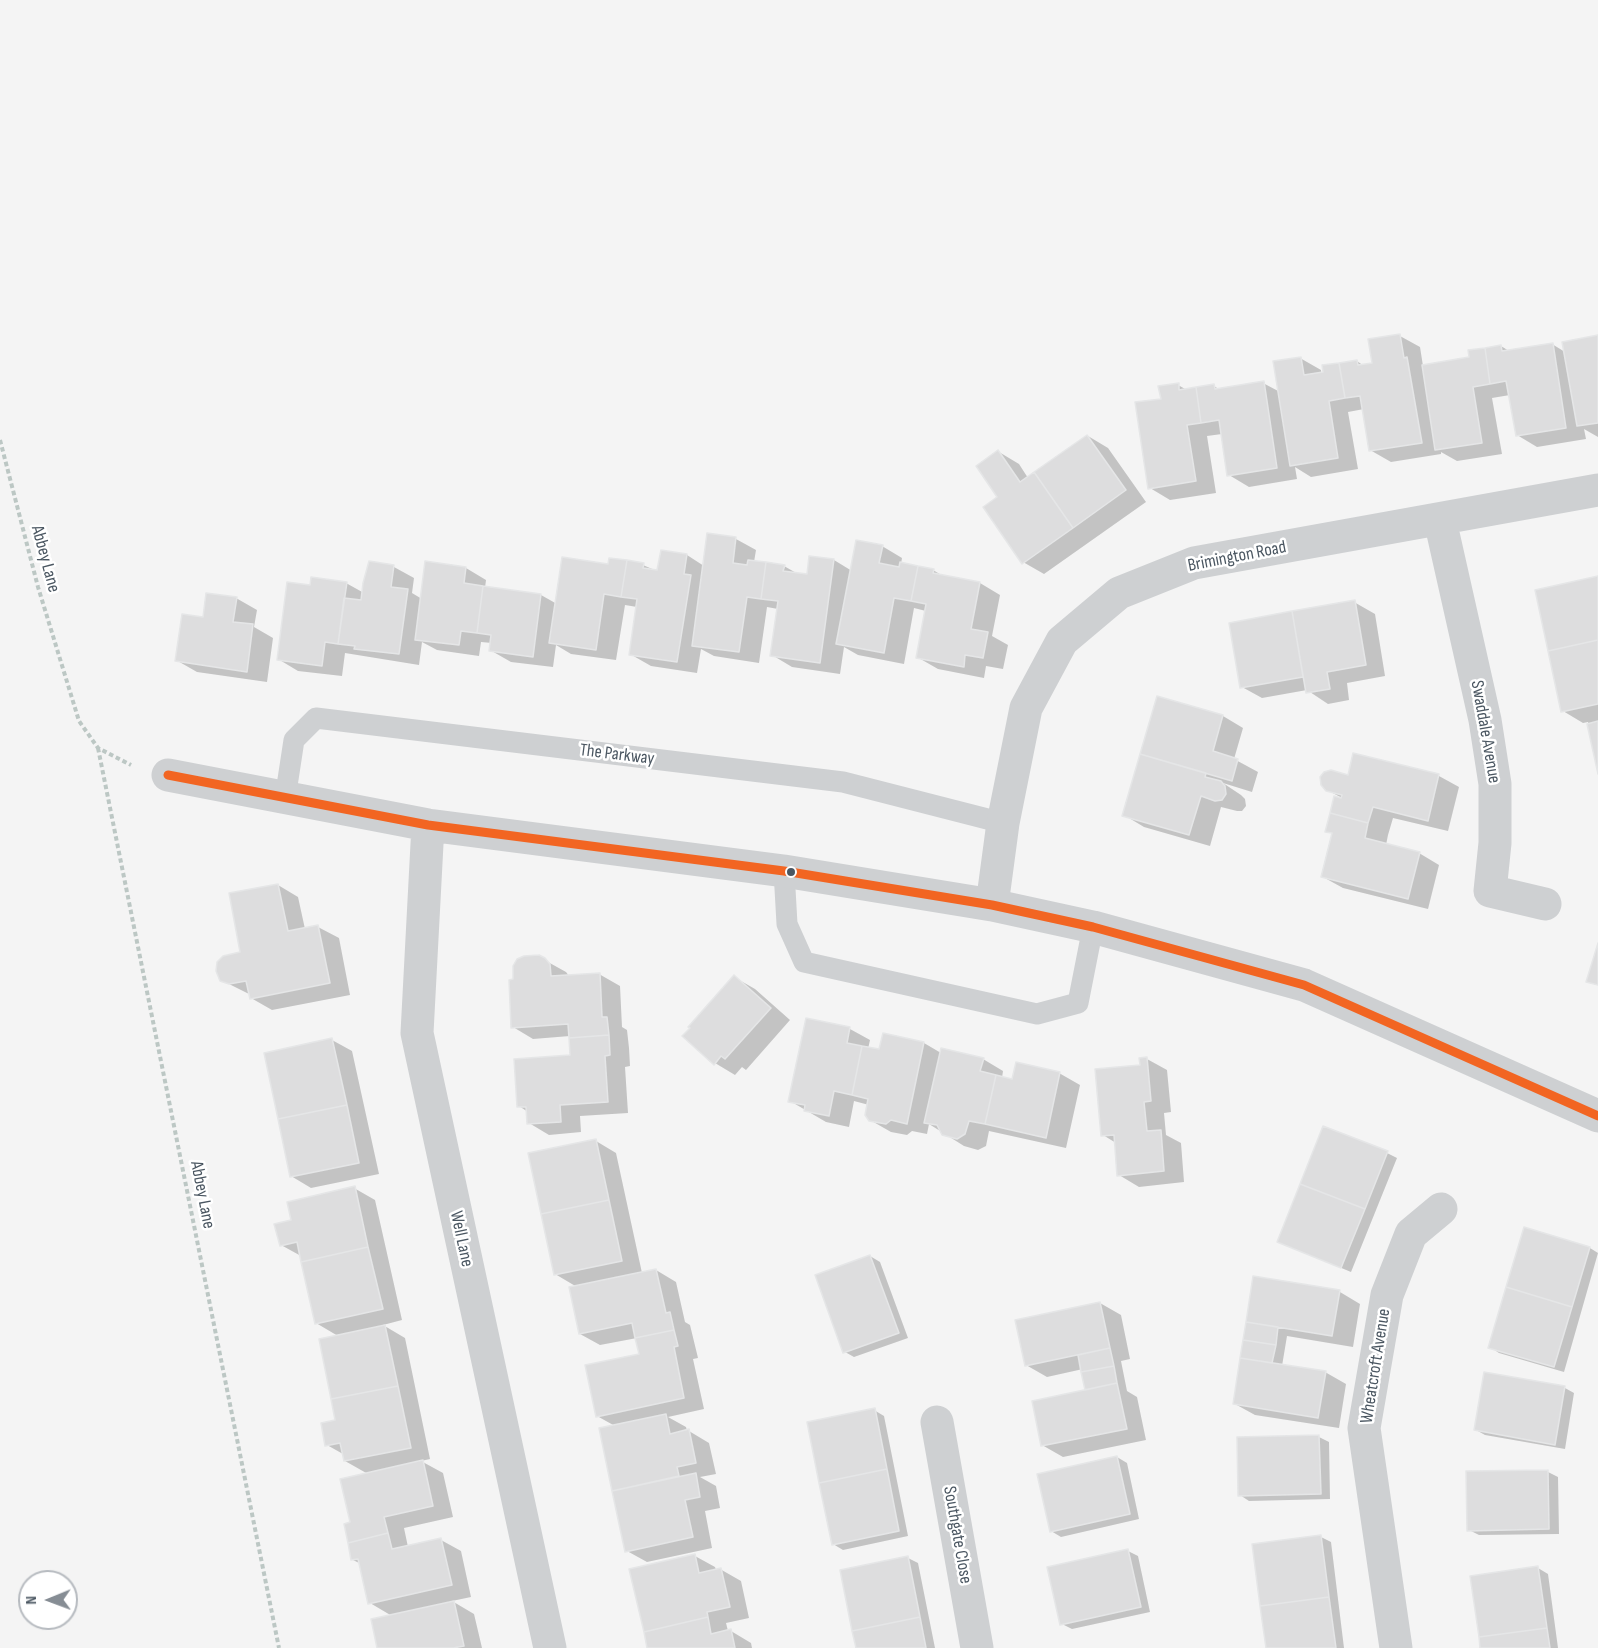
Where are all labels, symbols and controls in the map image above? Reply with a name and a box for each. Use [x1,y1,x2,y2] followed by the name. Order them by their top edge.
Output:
[26,523,64,595] street label: Abbey Lane
[1186,537,1288,577] street label: Brimington Road
[1465,679,1505,785] street label: Swaddale Avenue
[578,740,656,770] street label: The Parkway
[785,866,797,878] unlabelled marker
[185,1159,219,1231] street label: Abbey Lane
[445,1209,477,1269] street label: Well Lane
[1356,1307,1396,1425] street label: Wheatcroft Avenue
[938,1485,976,1585] street label: Southgate Close
[18,1570,78,1630] north arrow
[22,1596,41,1605] text: N

